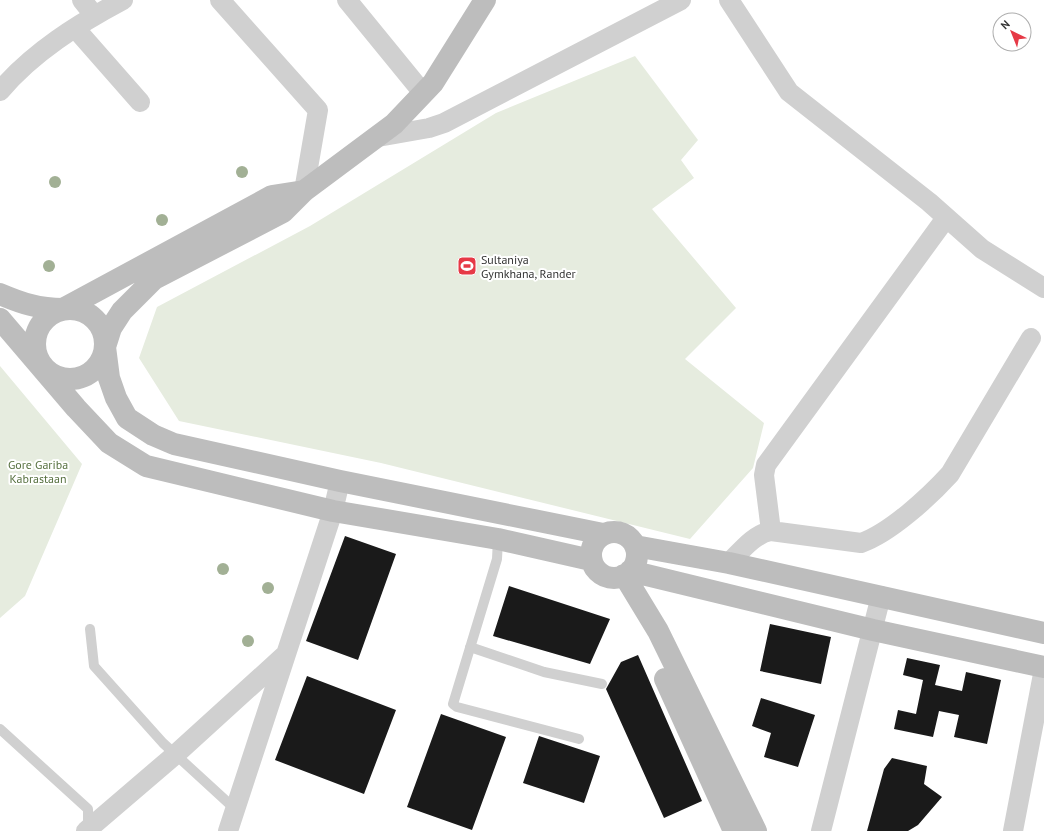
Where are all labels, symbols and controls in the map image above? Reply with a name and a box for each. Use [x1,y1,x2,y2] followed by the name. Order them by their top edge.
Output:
[992,12,1032,52] north arrow
[998,17,1013,32] text: N
[481,252,576,281] place label: Sultaniya Gymkhana, Rander
[456,255,478,277] sports icon: Sultaniya Gymkhana, Rander
[8,457,68,486] park label: Gore Gariba Kabrastaan

